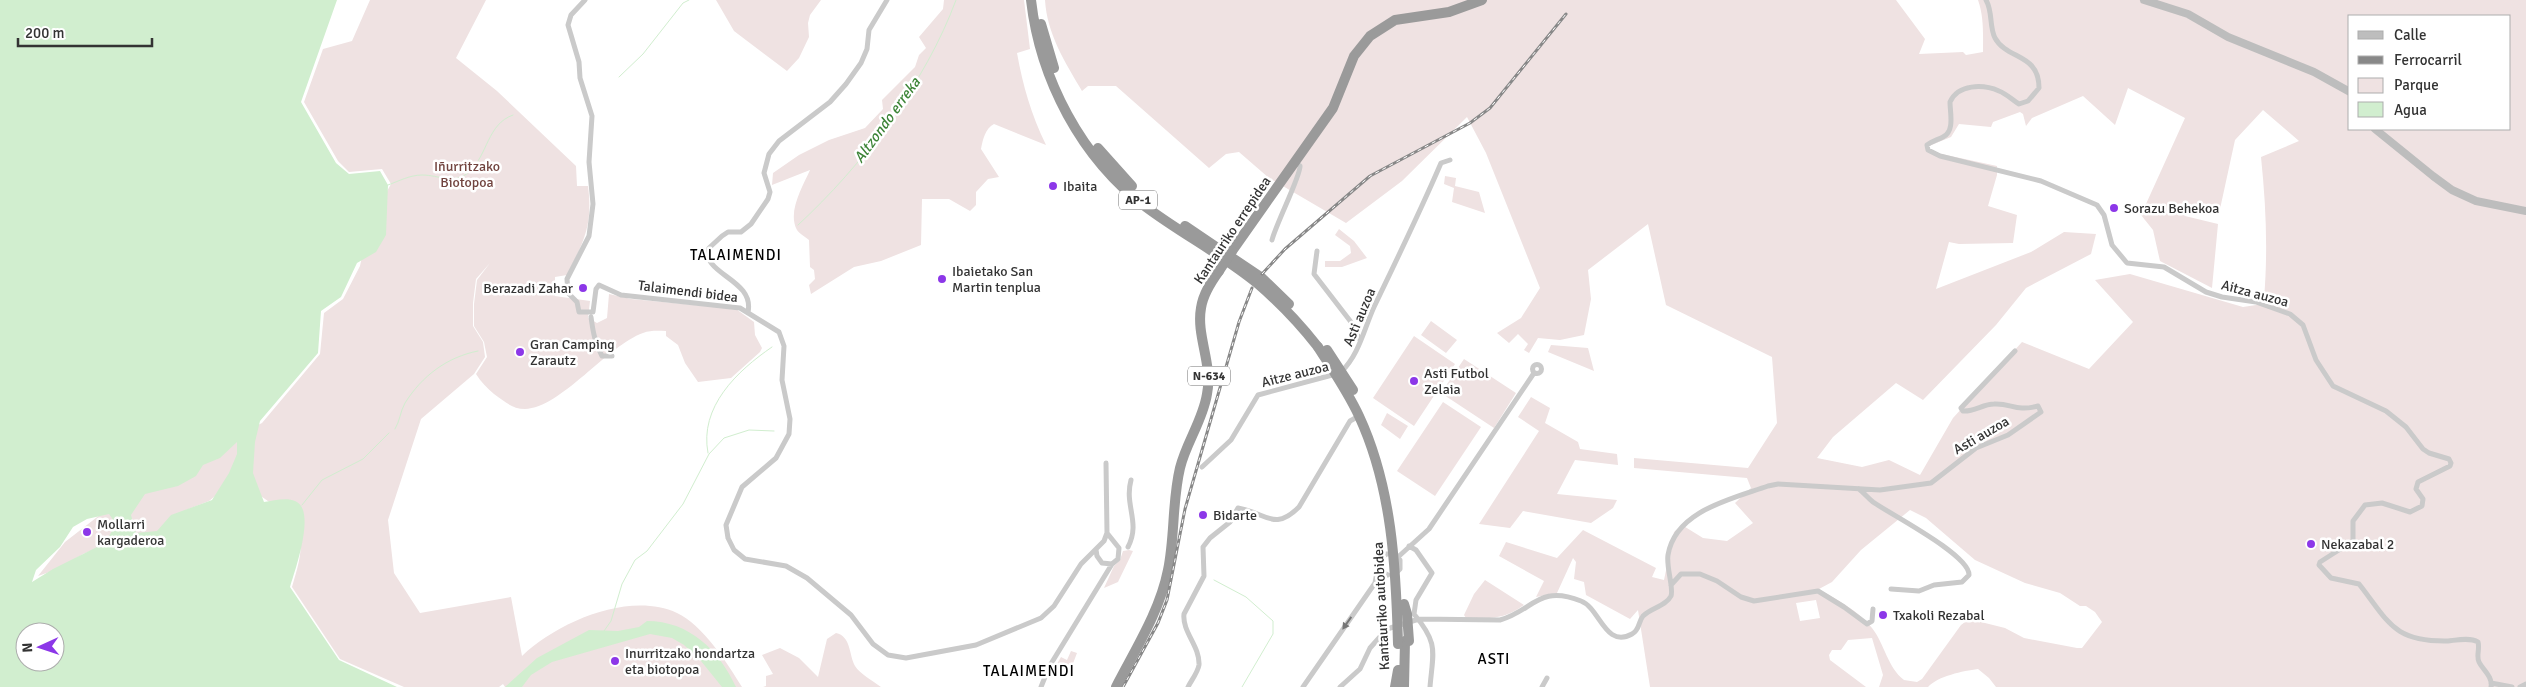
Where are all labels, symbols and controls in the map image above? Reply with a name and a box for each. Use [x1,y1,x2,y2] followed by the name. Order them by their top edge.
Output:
[18,15,151,47] scale bar
[2348,15,2511,130] legend
[25,24,65,42] text: 200 m
[2394,26,2427,44] text: Calle
[2394,51,2462,69] text: Ferrocarril
[850,74,924,166] water label: Altzondo erreka
[2394,76,2439,94] text: Parque
[2394,101,2427,119] text: Agua
[434,158,500,191] park label: Iñurritzako Biotopoa
[1190,173,1275,287] street label: Kantauriko errepidea
[1063,178,1097,195] place label: Ibaita
[1047,180,1059,192] marker: Ibaita
[1119,190,1157,210] road number: AP-1
[2124,200,2219,217] place label: Sorazu Behekoa
[2108,202,2120,214] marker: Sorazu Behekoa
[690,246,782,264] district label: TALAIMENDI
[952,263,1041,296] place label: Ibaietako San Martin tenplua
[936,273,948,285] marker: Ibaietako San Martin tenplua
[2219,276,2290,311] street label: Aitza auzoa
[637,277,739,306] street label: Talaimendi bidea
[483,280,574,297] place label: Berazadi Zahar
[577,282,589,294] marker: Berazadi Zahar
[1340,285,1379,349] street label: Asti auzoa
[530,336,615,369] place label: Gran Camping Zarautz
[514,346,526,358] marker: Gran Camping Zarautz
[1260,358,1331,391] street label: Aitze auzoa
[1424,365,1489,398] place label: Asti Futbol Zelaia
[1188,366,1230,386] road number: N-634
[1408,375,1420,387] marker: Asti Futbol Zelaia
[1950,413,2012,458] street label: Asti auzoa
[1213,507,1257,524] place label: Bidarte
[1197,509,1209,521] marker: Bidarte
[97,516,164,549] place label: Mollarri kargaderoa
[81,526,93,538] marker: Mollarri kargaderoa
[2321,536,2394,553] place label: Nekazabal 2
[2305,538,2317,550] marker: Nekazabal 2
[1370,541,1393,671] street label: Kantauriko autobidea
[1893,607,1985,624] place label: Txakoli Rezabal
[1877,609,1889,621] marker: Txakoli Rezabal
[1342,616,1352,630] one-way arrow
[15,622,65,672] north arrow
[19,642,36,653] text: N
[625,645,755,678] place label: Inurritzako hondartza eta biotopoa
[1478,650,1510,668] district label: ASTI
[609,655,621,667] marker: Inurritzako hondartza eta biotopoa
[983,662,1075,680] district label: TALAIMENDI

